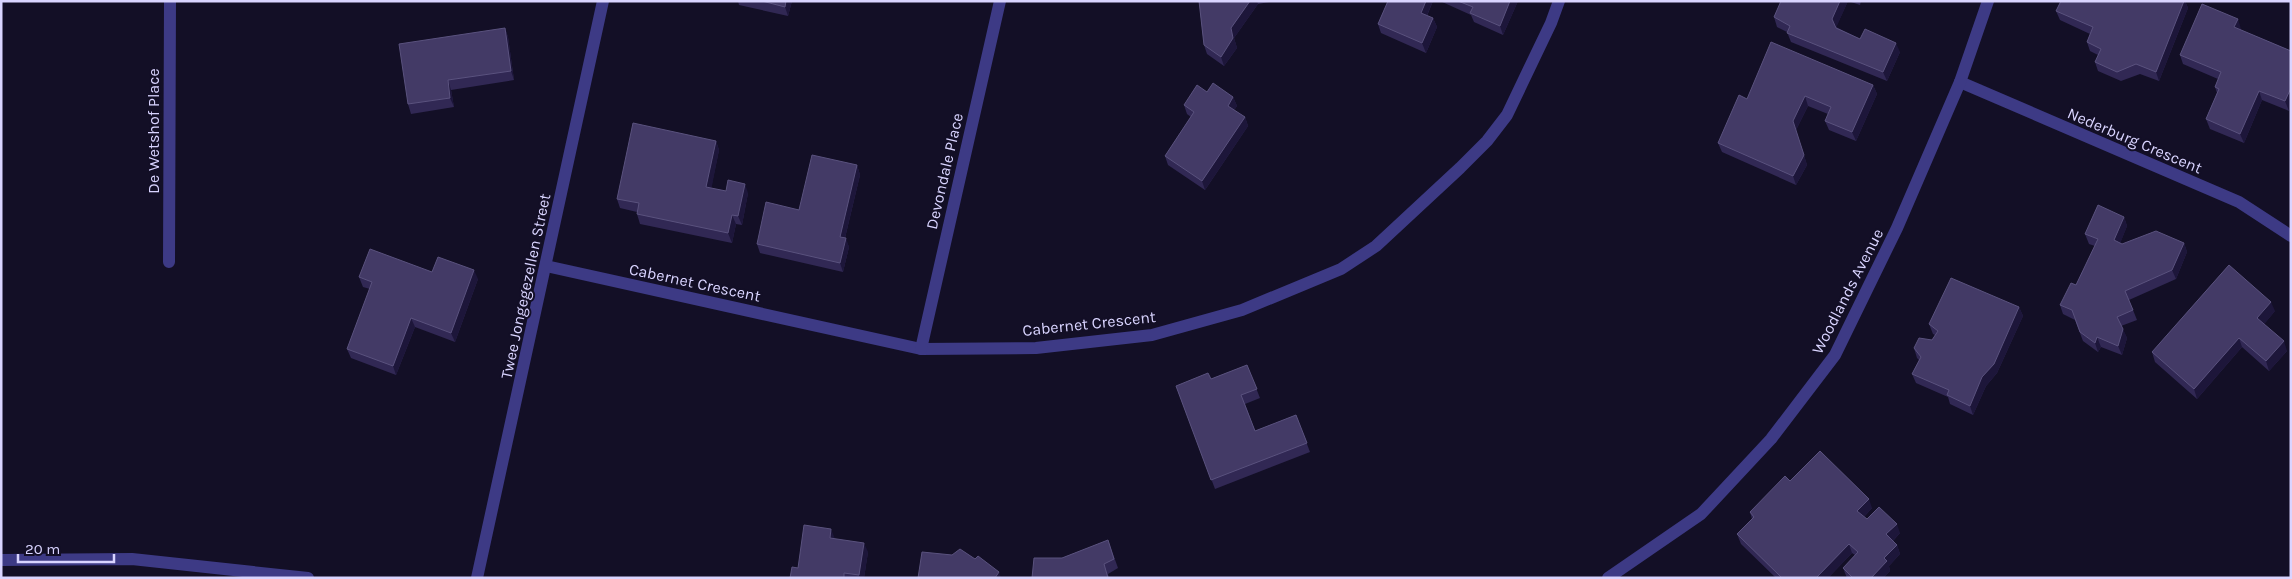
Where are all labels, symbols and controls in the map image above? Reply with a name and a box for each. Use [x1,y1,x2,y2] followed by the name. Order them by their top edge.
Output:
[144,68,163,194] street label: De Wetshof Place
[2065,103,2205,177] street label: Nederburg Crescent
[922,111,967,231] street label: Devondale Place
[497,192,554,381] street label: Twee Jongegezellen Street
[1808,225,1887,357] street label: Woodlands Avenue
[627,259,762,306] street label: Cabernet Crescent
[1021,307,1157,340] street label: Cabernet Crescent
[18,532,114,564] scale bar
[25,540,60,558] text: 20 m

